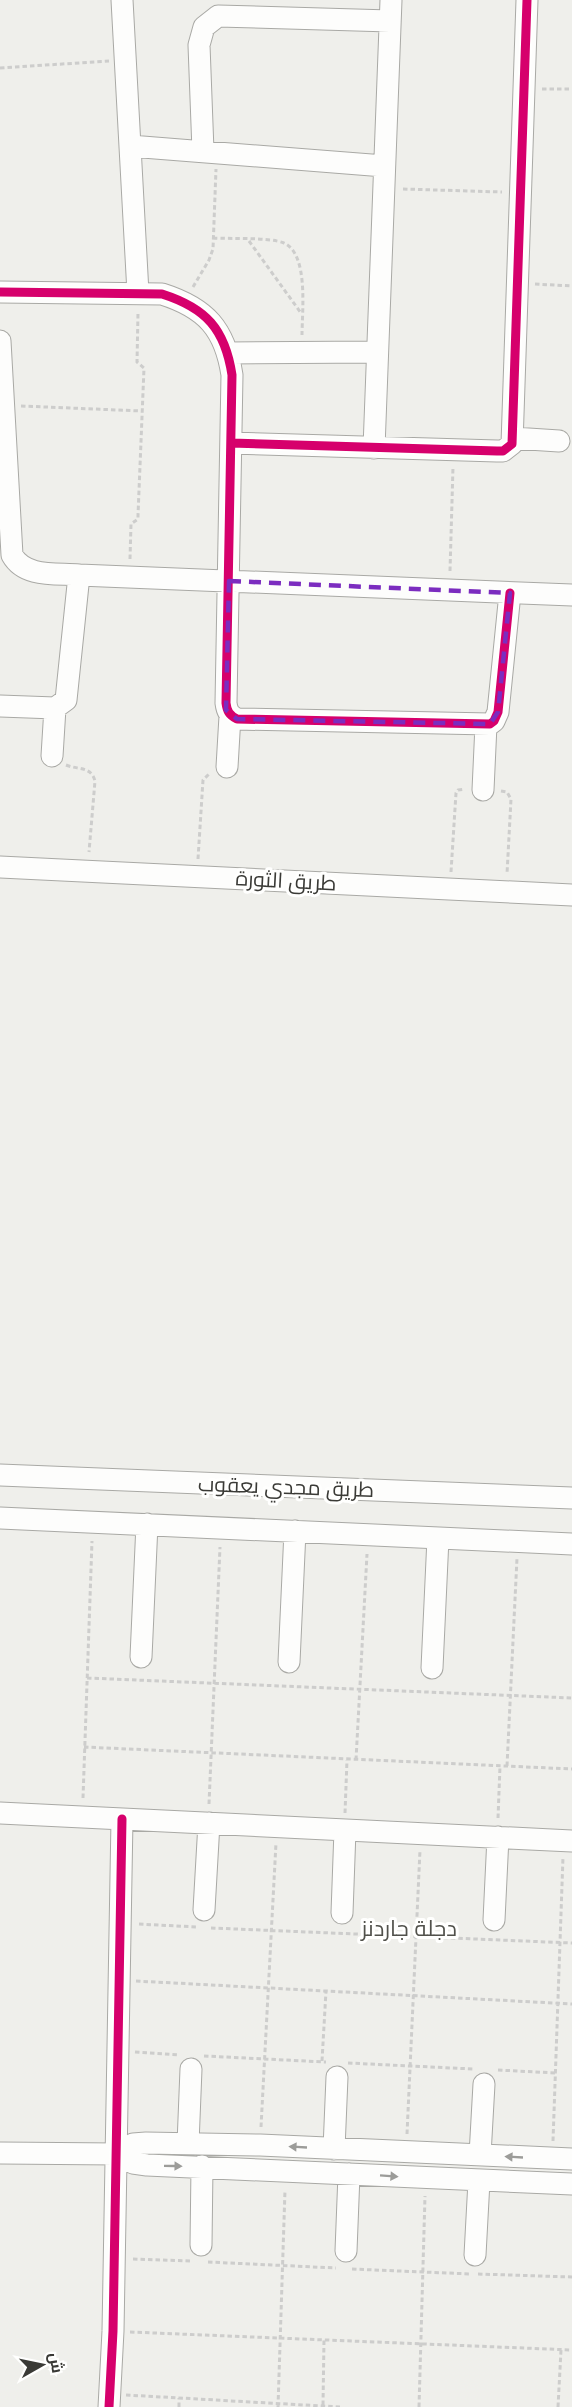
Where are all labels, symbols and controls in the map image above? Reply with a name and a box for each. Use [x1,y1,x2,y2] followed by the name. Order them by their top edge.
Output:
[235,864,337,897] street label: طريق الثورة
[197,1470,375,1506] street label: طريق مجدي يعقوب
[359,1914,457,1942] district label: دجلة جاردنز
[288,2142,307,2151] one-way arrow
[504,2152,523,2161] one-way arrow
[164,2161,183,2171] one-way arrow
[379,2172,398,2181] one-way arrow
[12,2335,72,2395] north arrow
[45,2351,68,2374] text: ش

